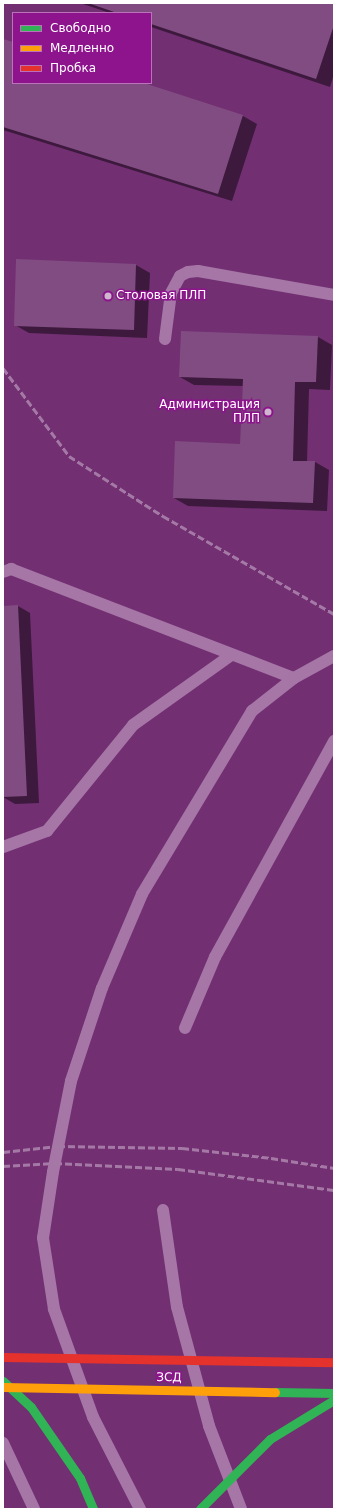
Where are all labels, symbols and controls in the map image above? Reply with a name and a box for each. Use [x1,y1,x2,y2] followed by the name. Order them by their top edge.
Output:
[12,12,152,84] legend
[50,21,111,35] text: Свободно
[50,41,114,55] text: Медленно
[50,61,96,75] text: Пробка
[116,289,206,303] place label: Столовая ПЛП
[103,291,113,301] marker: Столовая ПЛП
[159,398,260,426] place label: Администрация ПЛП
[263,407,273,417] marker: Администрация ПЛП
[156,1371,182,1385] street label: ЗСД

